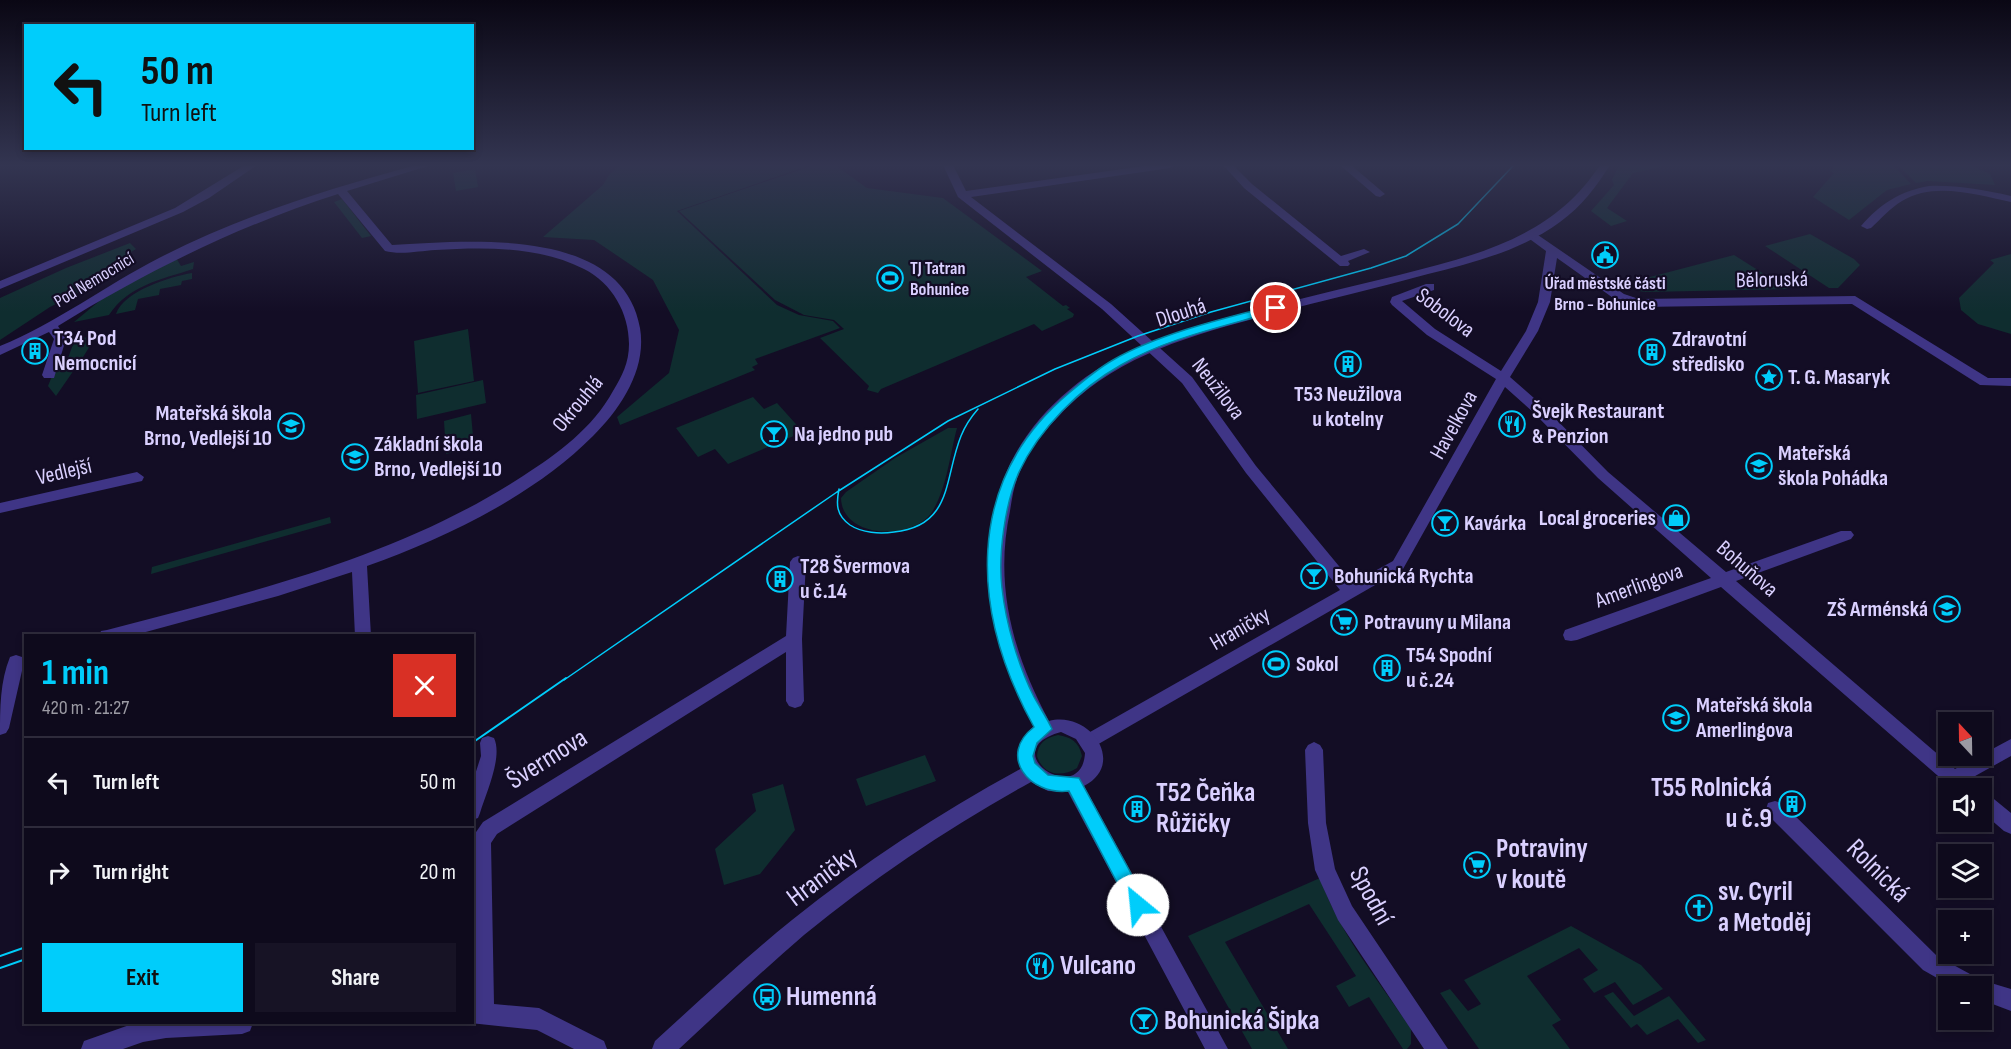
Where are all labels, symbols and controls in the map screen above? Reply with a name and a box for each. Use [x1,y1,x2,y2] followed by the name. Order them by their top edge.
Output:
[141,46,214,97] text: 50 m
[42,48,120,126] icon: left
[141,97,217,129] text: Turn left
[1590,240,1620,270] public building icon: Úřad městské části Brno - Bohunice
[50,248,138,312] street label: Pod Nemocnicí
[910,258,969,300] place label: TJ Tatran Bohunice
[875,263,905,293] sports icon: TJ Tatran Bohunice
[1736,266,1808,294] street label: Běloruská
[1544,273,1666,315] place label: Úřad městské části Brno - Bohunice
[1250,282,1301,333] pin
[1410,282,1480,344] street label: Sobolova
[1259,291,1292,324] icon: arrive
[1153,292,1209,334] street label: Dlouhá
[54,325,137,377] place label: T34 Pod Nemocnicí
[1672,326,1747,378] place label: Zdravotní středisko
[20,336,50,366] building icon: T34 Pod Nemocnicí
[1637,337,1667,367] building icon: Zdravotní středisko
[1333,349,1363,379] building icon: T53 Neužilova u kotelny
[1186,353,1250,425] street label: Neužilova
[1754,362,1784,392] place icon: T. G. Masaryk
[1788,364,1891,391] place label: T. G. Masaryk
[547,370,609,438] street label: Okrouhlá
[1294,381,1402,433] place label: T53 Neužilova u kotelny
[1424,386,1484,464] street label: Havelkova
[1532,398,1664,450] place label: Švejk Restaurant & Penzion
[144,400,272,452] place label: Mateřská škola Brno, Vedlejší 10
[1497,409,1527,439] restaurant icon: Švejk Restaurant & Penzion
[276,411,306,441] school or university icon: Mateřská škola Brno, Vedlejší 10
[759,419,789,449] bar icon: Na jedno pub
[794,421,893,448] place label: Na jedno pub
[374,431,502,483] place label: Základní škola Brno, Vedlejší 10
[1778,440,1888,492] place label: Mateřská škola Pohádka
[340,442,370,472] school or university icon: Základní škola Brno, Vedlejší 10
[1744,451,1774,481] school or university icon: Mateřská škola Pohádka
[34,452,95,491] street label: Vedlejší
[1661,503,1691,533] shop icon: Local groceries
[1539,505,1656,532] place label: Local groceries
[1430,508,1460,538] bar icon: Kavárka
[1464,510,1526,537] place label: Kavárka
[1711,535,1783,603] street label: Bohuňova
[800,553,910,605] place label: T28 Švermova u č.14
[1590,558,1687,615] street label: Amerlingova
[1299,561,1329,591] bar icon: Bohunická Rychta
[1334,563,1474,590] place label: Bohunická Rychta
[765,564,795,594] building icon: T28 Švermova u č.14
[1932,594,1962,624] school or university icon: ZŠ Arménská
[1827,596,1928,623] place label: ZŠ Arménská
[1205,601,1275,657] street label: Hraničky
[1329,607,1359,637] supermarket icon: Potravuny u Milana
[1364,609,1511,636] place label: Potravuny u Milana
[1406,642,1492,694] place label: T54 Spodní u č.24
[1261,649,1291,679] sports icon: Sokol
[1296,651,1338,678] place label: Sokol
[42,652,109,695] text: 1 min
[1372,653,1402,683] building icon: T54 Spodní u č.24
[393,654,456,717] button: close
[1695,692,1813,744] place label: Mateřská škola Amerlingova
[42,696,129,720] text: 420 m · 21:27
[1661,703,1691,733] school or university icon: Mateřská škola Amerlingova
[1938,712,1992,766] north arrow
[1938,712,1992,1030] map controls
[501,722,593,796] street label: Švermova
[42,766,75,799] icon: left
[93,769,159,796] text: Turn left
[420,769,456,796] text: 50 m
[1651,772,1772,835] place label: T55 Rolnická u č.9
[1156,777,1255,840] place label: T52 Čeňka Růžičky
[1938,778,1992,832] button: sound
[1777,789,1807,819] building icon: T55 Rolnická u č.9
[1122,794,1152,824] building icon: T52 Čeňka Růžičky
[1496,833,1588,896] place label: Potraviny v koutě
[1840,833,1916,909] street label: Rolnická
[781,840,863,914] street label: Hraničky
[1938,844,1992,898] button: layers
[1462,850,1492,880] supermarket icon: Potraviny v koutě
[42,856,75,889] icon: right
[93,859,169,886] text: Turn right
[420,859,456,886] text: 20 m
[1342,861,1400,931] street label: Spodní
[1106,873,1170,937] position arrow
[1718,876,1811,939] place label: sv. Cyril a Metoděj
[1684,893,1714,923] church icon: sv. Cyril a Metoděj
[1938,910,1992,964] button: +
[42,943,243,1012] button: Exit
[255,943,456,1012] button: Share
[1060,950,1136,982] place label: Vulcano
[1025,951,1055,981] restaurant icon: Vulcano
[1938,976,1992,1030] button: −
[786,981,877,1013] place label: Humenná
[752,982,782,1012] bus stop icon: Humenná
[1164,1005,1320,1037] place label: Bohunická Šipka
[1129,1006,1159,1036] bar icon: Bohunická Šipka

